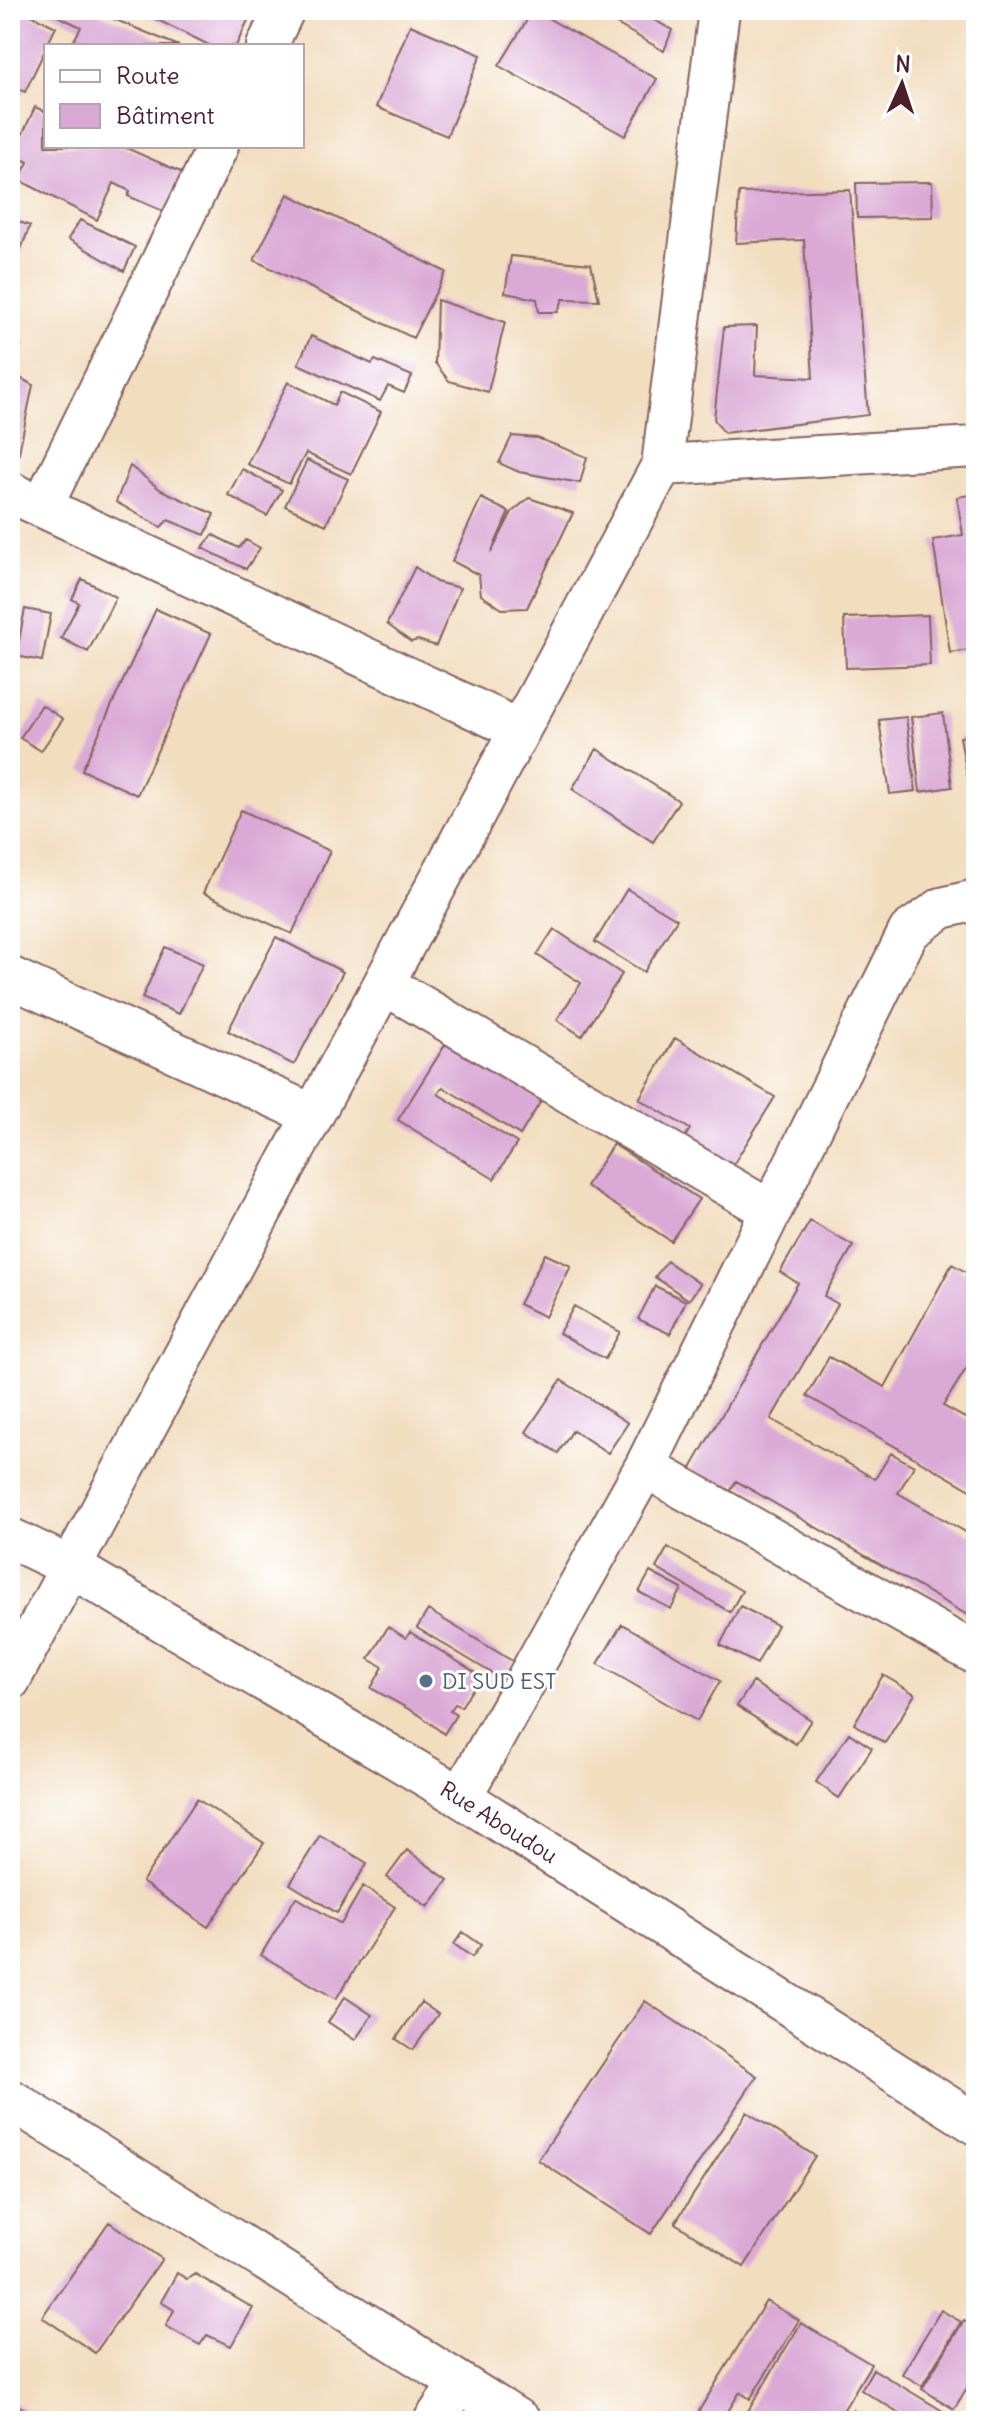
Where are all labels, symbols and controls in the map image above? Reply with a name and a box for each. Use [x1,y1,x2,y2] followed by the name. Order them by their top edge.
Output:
[44,44,304,148] legend
[862,44,942,124] north arrow
[895,50,911,78] text: N
[116,60,179,90] text: Route
[116,100,215,130] text: Bâtiment
[442,1667,557,1695] place label: DI SUD EST
[417,1672,435,1690] marker: DI SUD EST
[435,1775,563,1869] street label: Rue Aboudou

